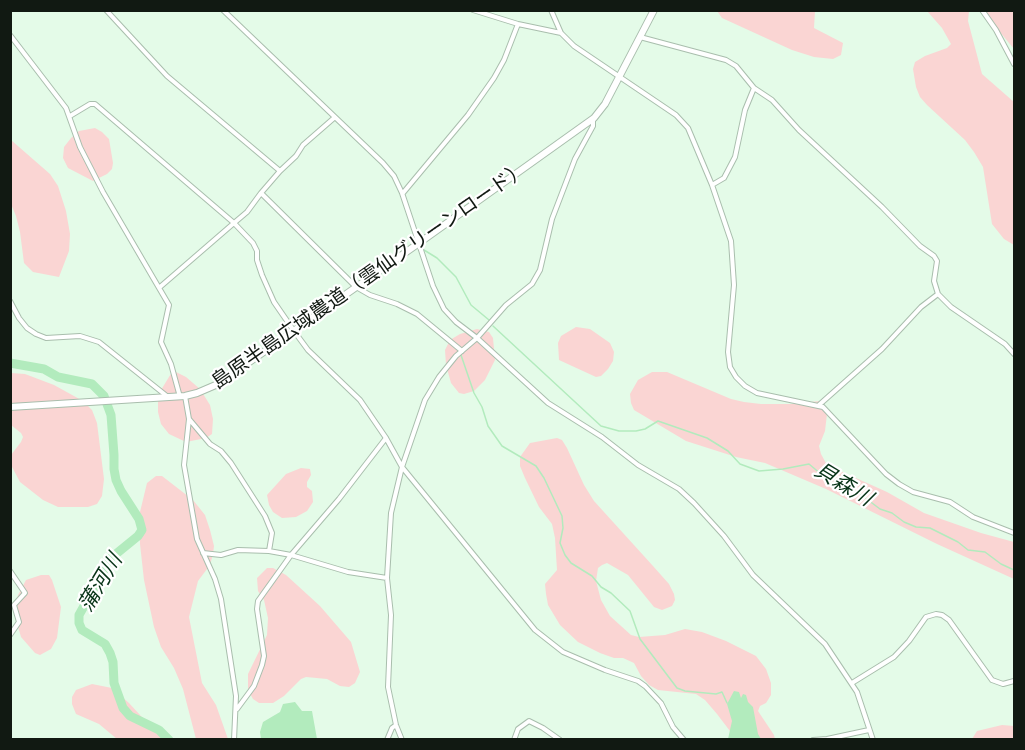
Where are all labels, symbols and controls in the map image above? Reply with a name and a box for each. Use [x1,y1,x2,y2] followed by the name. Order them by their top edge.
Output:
[207,157,533,395] street label: 島原半島広域農道（雲仙グリーンロード）
[810,458,876,512] water label: 貝森川
[74,550,128,616] water label: 蒲河川

